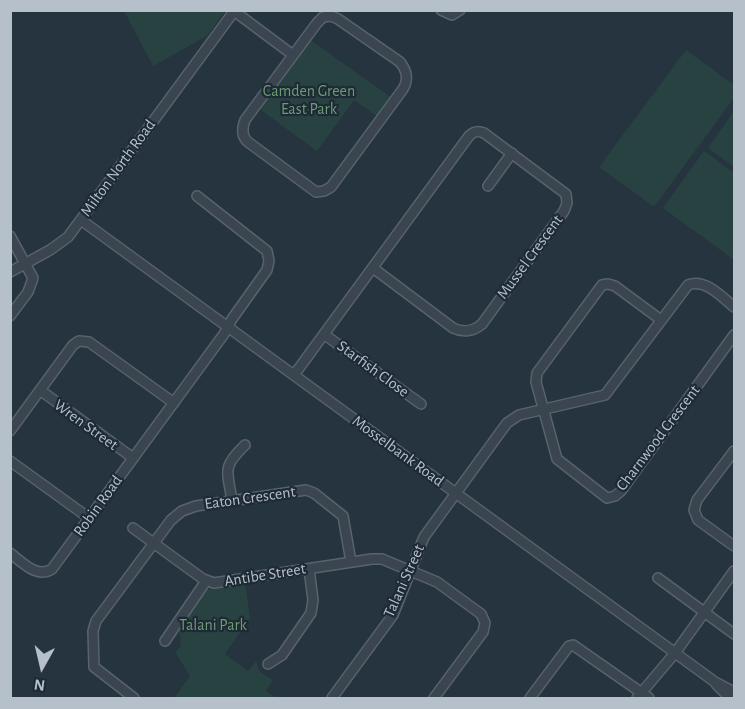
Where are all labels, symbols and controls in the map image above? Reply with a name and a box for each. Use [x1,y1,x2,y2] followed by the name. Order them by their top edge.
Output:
[263,81,355,119] park label: Camden Green East Park
[76,116,160,220] street label: Milton North Road
[493,211,567,303] street label: Mussel Crescent
[333,336,413,402] street label: Starfish Close
[612,381,704,495] street label: Charnwood Crescent
[50,395,122,455] street label: Wren Street
[348,411,448,491] street label: Mosselbank Road
[69,472,127,540] street label: Robin Road
[203,482,297,514] street label: Eaton Crescent
[379,542,429,620] street label: Talani Street
[223,559,307,591] street label: Antibe Street
[179,615,247,635] park label: Talani Park
[12,637,72,697] north arrow
[33,676,46,694] text: N

